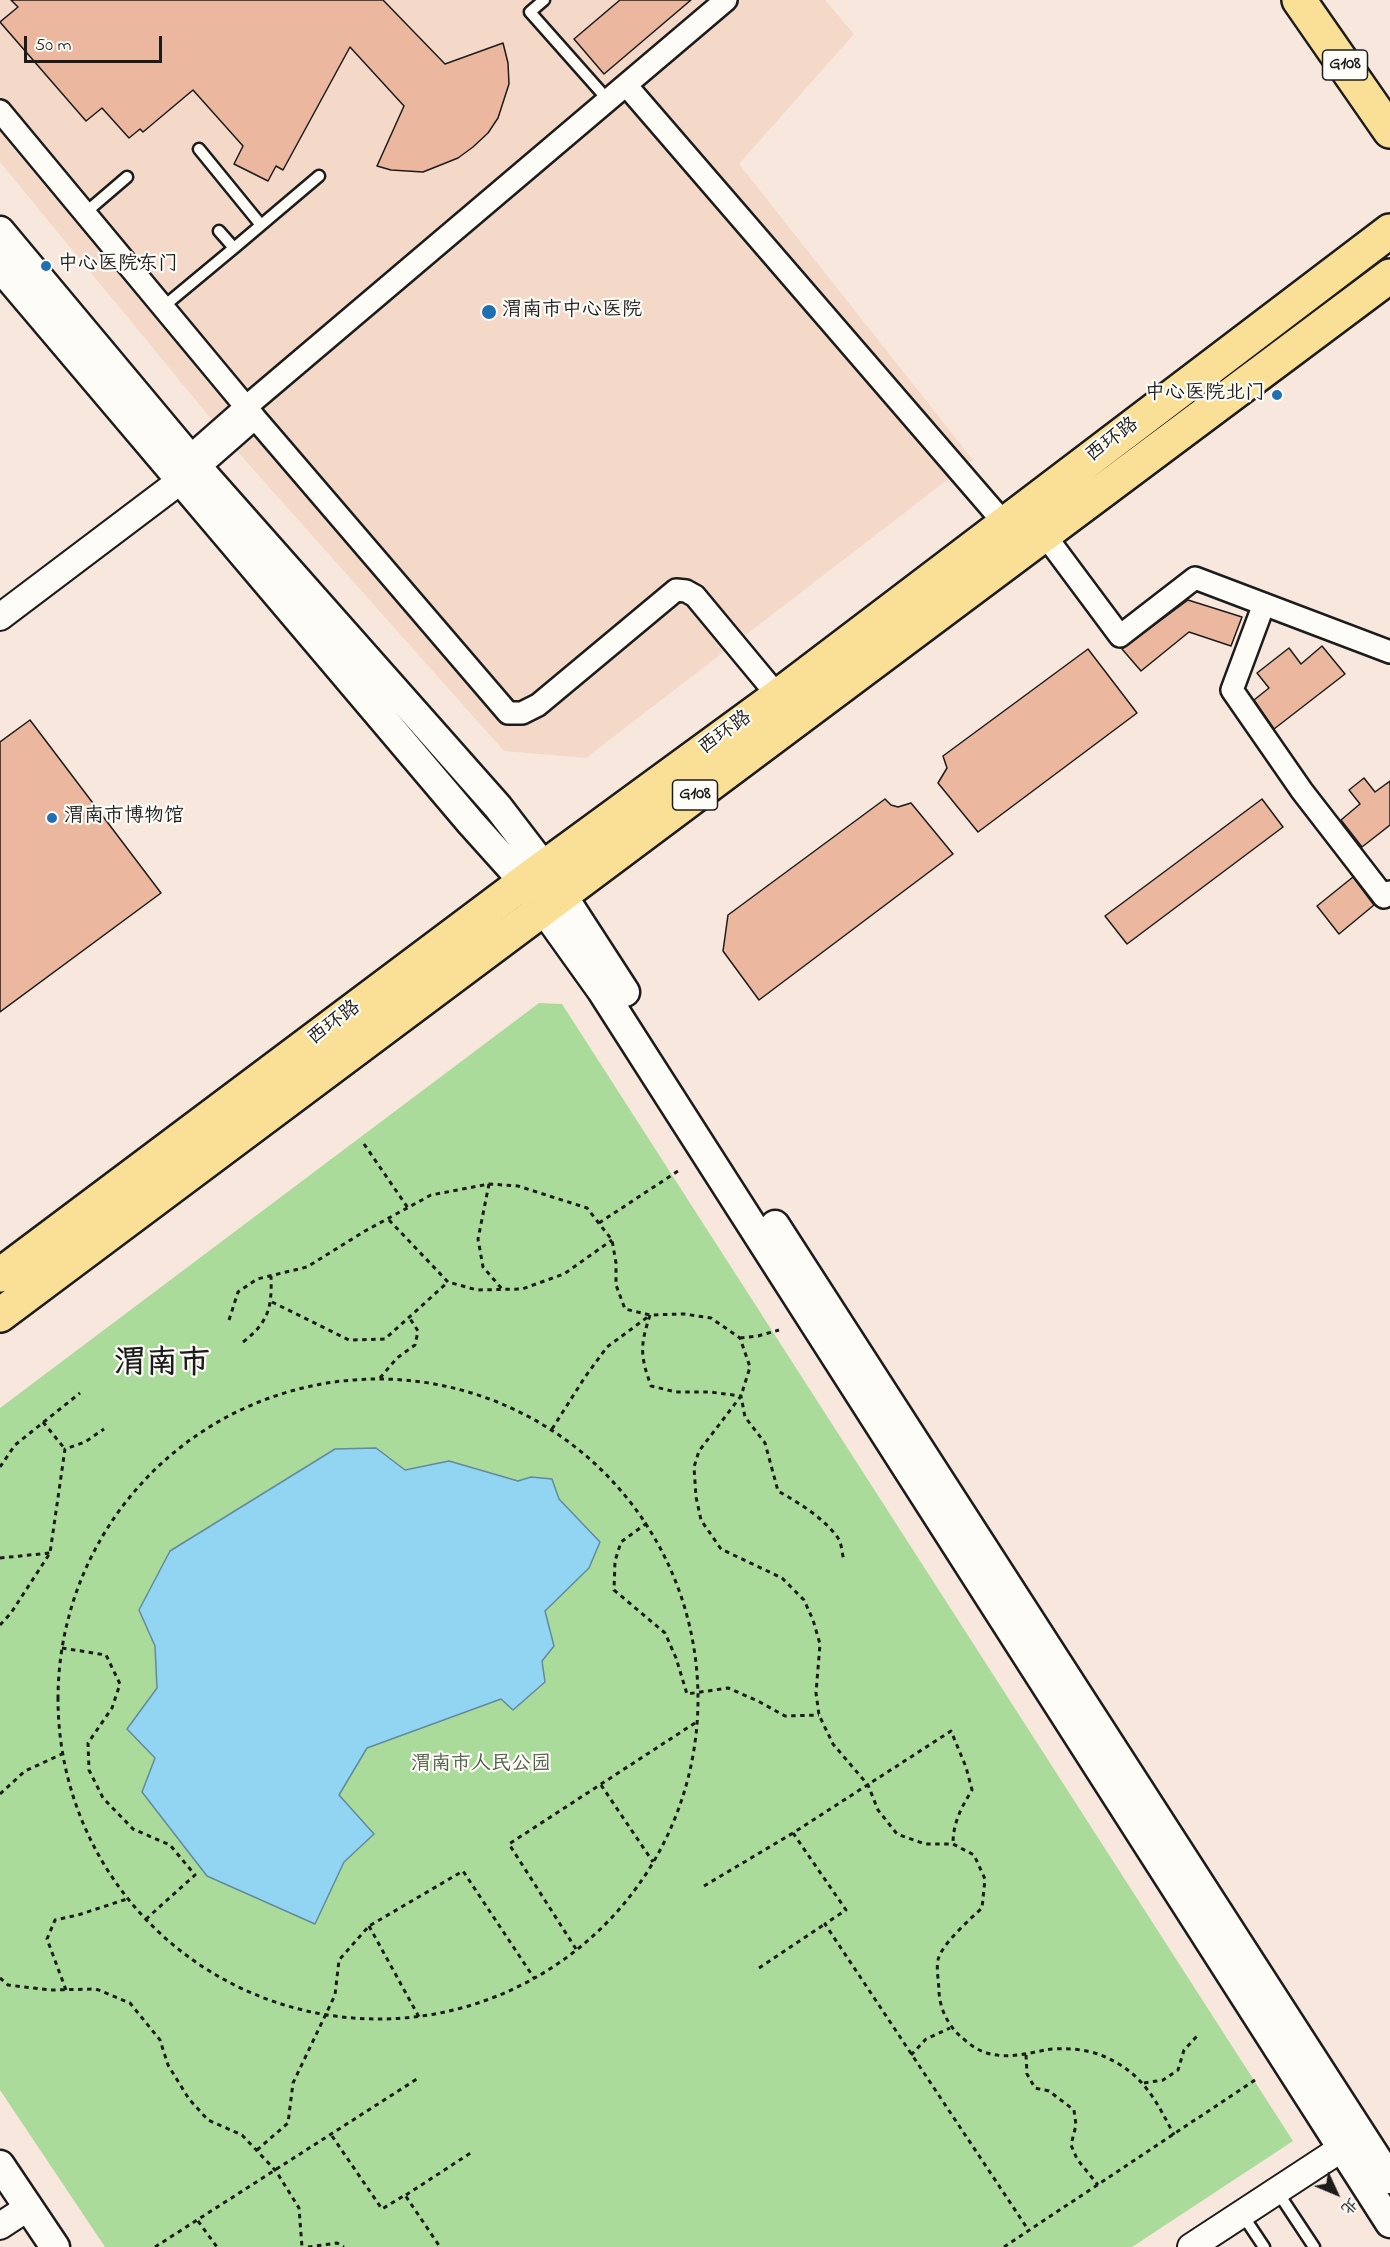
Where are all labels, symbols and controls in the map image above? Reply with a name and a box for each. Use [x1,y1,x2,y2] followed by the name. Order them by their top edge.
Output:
[27,24,165,62] scale bar
[35,33,72,59] text: 50 m
[1322,50,1368,80] road number: G108
[58,254,178,278] place label: 中心医院东门
[39,259,53,273] marker: 中心医院东门
[502,300,642,324] place label: 渭南市中心医院
[480,303,498,321] marker: 渭南市中心医院
[1145,383,1265,407] place label: 中心医院北门
[1270,388,1284,402] marker: 中心医院北门
[1082,413,1144,469] street label: 西环路
[695,707,757,761] street label: 西环路
[672,780,718,810] road number: G108
[64,806,184,830] place label: 渭南市博物馆
[45,811,59,825] marker: 渭南市博物馆
[304,996,366,1052] street label: 西环路
[114,1348,210,1386] district label: 渭南市
[411,1754,551,1778] park label: 渭南市人民公园
[1306,2163,1366,2223] north arrow
[1335,2191,1363,2220] text: 北

